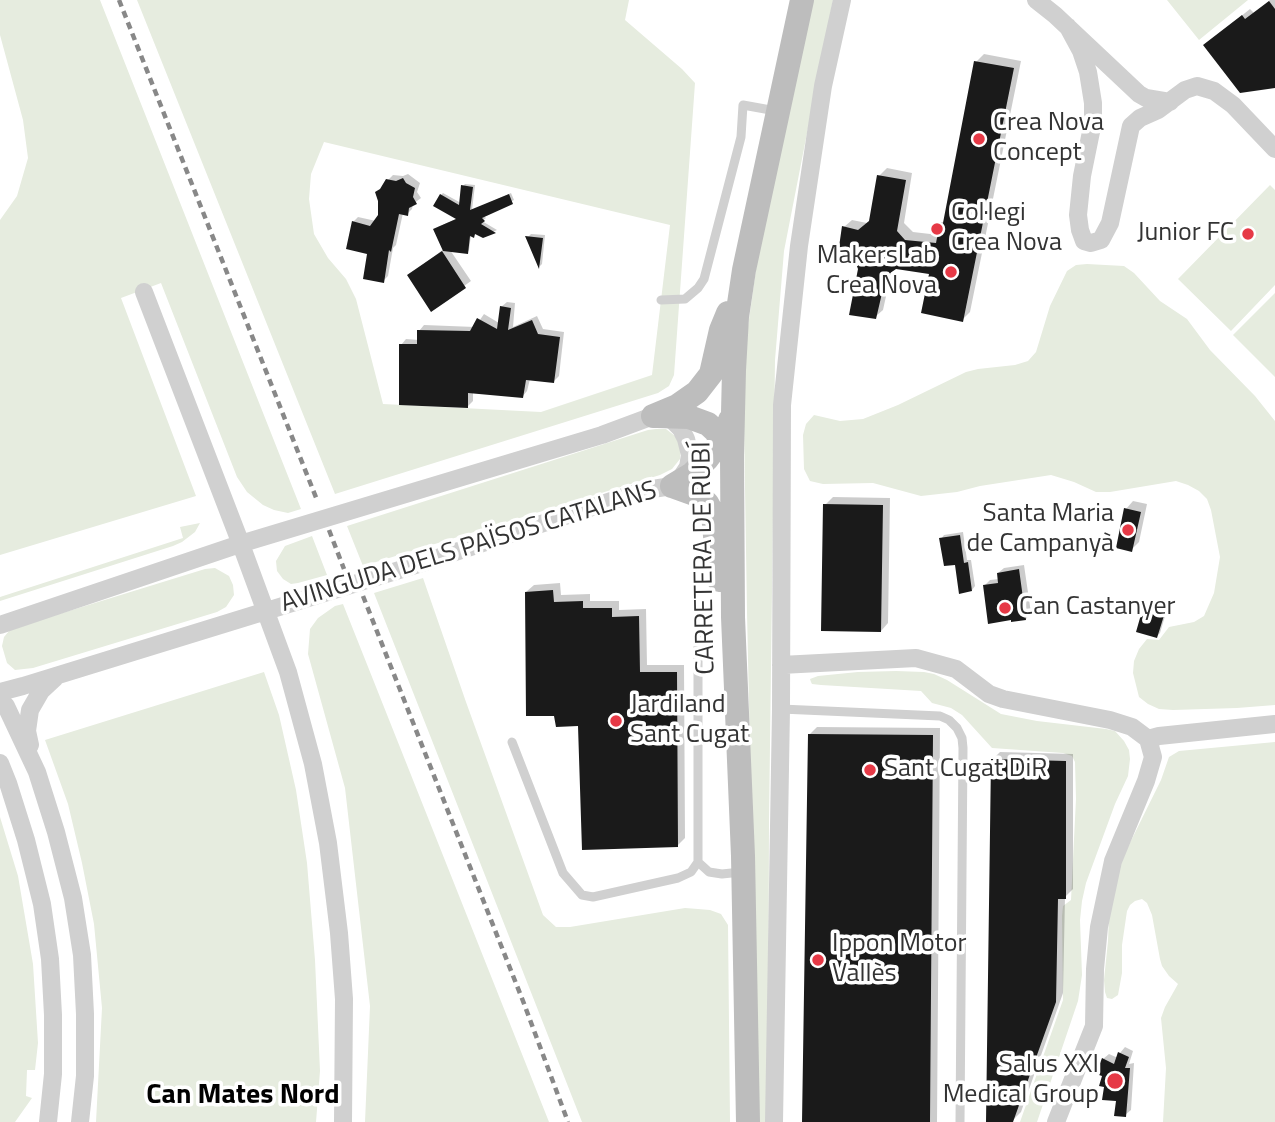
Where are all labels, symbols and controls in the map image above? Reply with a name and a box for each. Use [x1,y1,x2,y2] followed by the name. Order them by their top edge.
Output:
[993,108,1104,170] place label: Crea Nova Concept
[971,131,987,147] marker: Crea Nova Concept
[951,198,1062,260] place label: Col·legi Crea Nova
[1137,218,1234,250] place label: Junior FC
[929,221,945,237] marker: Col·legi Crea Nova
[1240,226,1256,242] marker: Junior FC
[817,241,937,302] place label: MakersLab Crea Nova
[943,264,959,280] marker: MakersLab Crea Nova
[687,441,723,675] street label: CARRETERA DE RUBÍ
[277,476,661,620] street label: AVINGUDA DELS PAÏSOS CATALANS
[967,499,1114,560] place label: Santa Maria de Campanyà
[1120,522,1136,538] marker: Santa Maria de Campanyà
[1019,592,1176,624] place label: Can Castanyer
[997,600,1013,616] marker: Can Castanyer
[630,690,749,752] place label: Jardiland Sant Cugat
[608,713,624,729] marker: Jardiland Sant Cugat
[884,754,1047,786] place label: Sant Cugat DiR
[862,762,878,778] marker: Sant Cugat DiR
[832,929,966,990] place label: Ippon Motor Vallès
[810,952,826,968] marker: Ippon Motor Vallès
[943,1050,1099,1112] place label: Salus XXI Medical Group
[1105,1071,1125,1091] marker: Salus XXI Medical Group
[146,1079,340,1113] district label: Can Mates Nord

